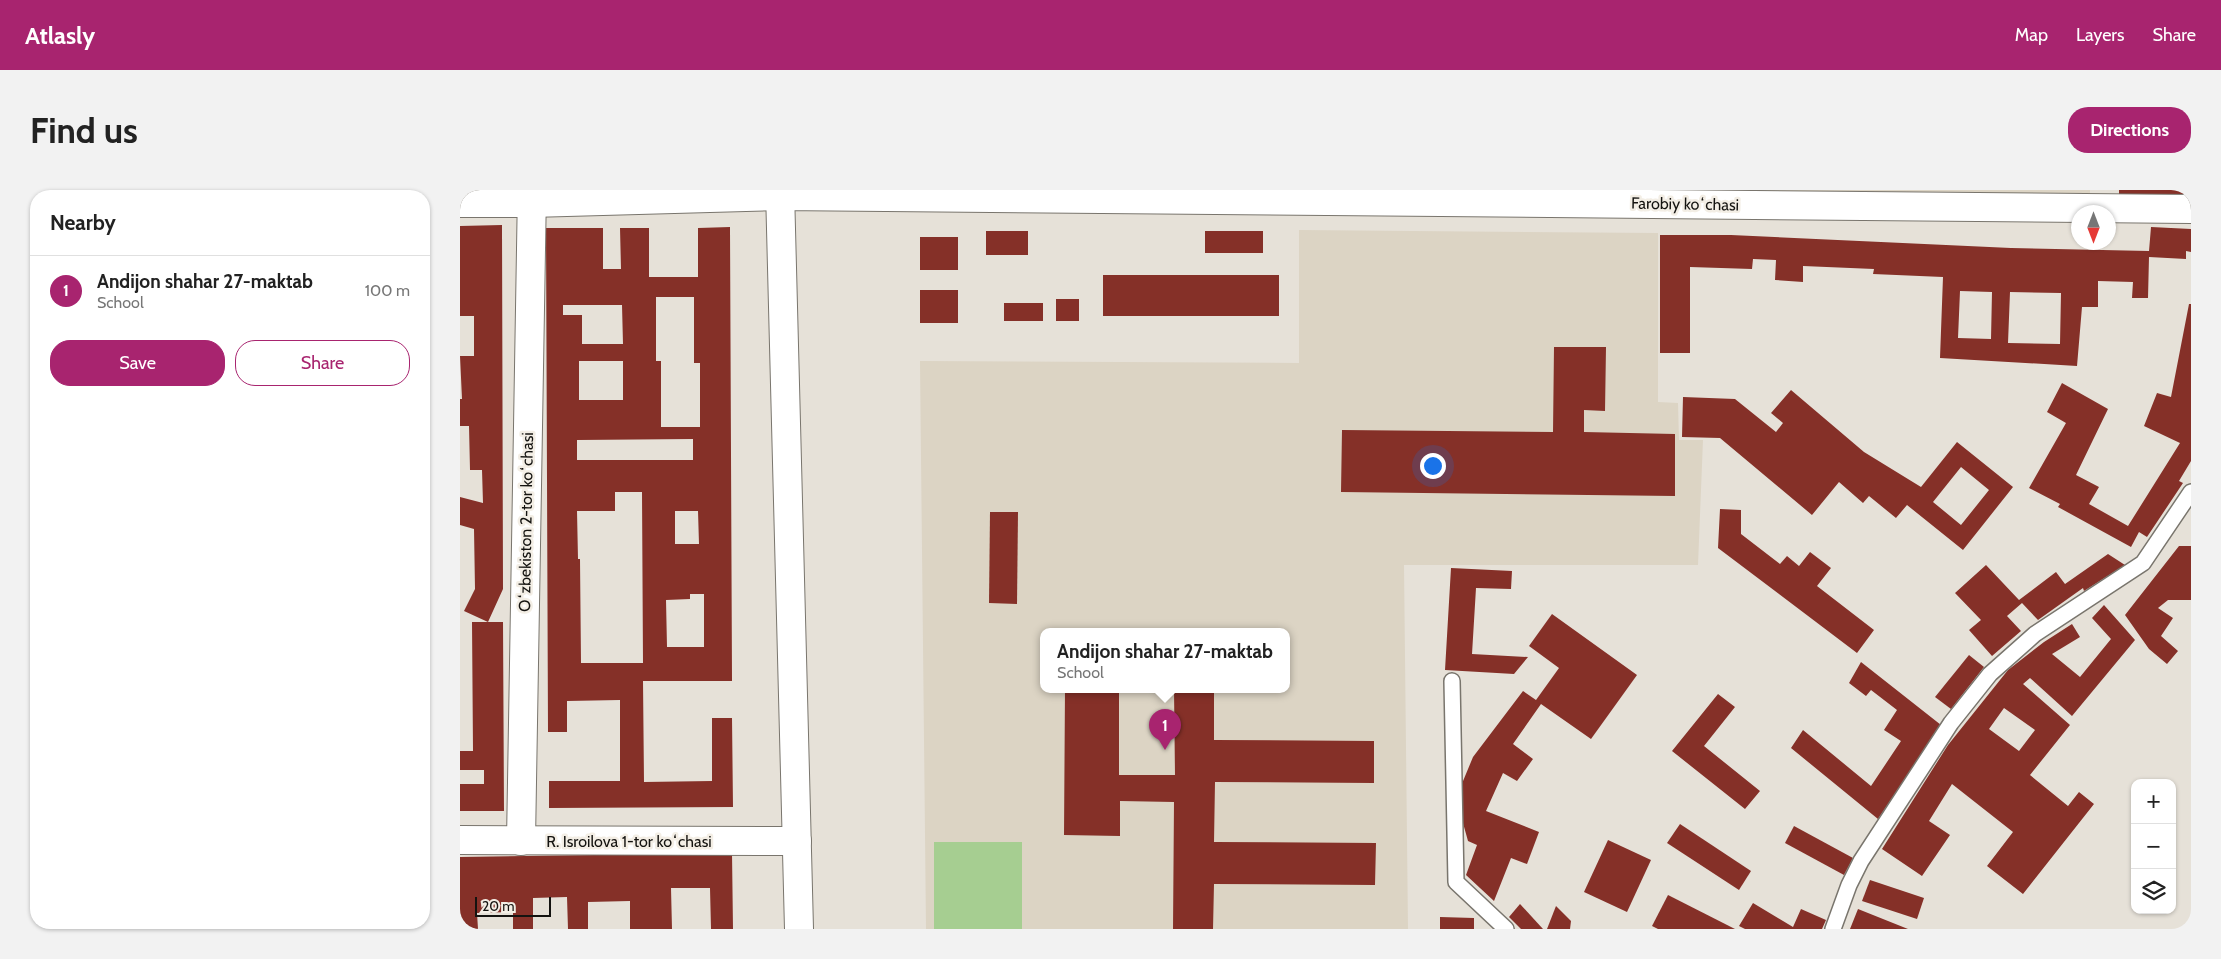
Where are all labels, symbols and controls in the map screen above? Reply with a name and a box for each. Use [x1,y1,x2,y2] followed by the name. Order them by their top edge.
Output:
[25,21,95,50] text: Atlasly
[2015,24,2048,46] text: Map
[2076,24,2125,46] text: Layers
[2153,24,2196,46] text: Share
[2068,107,2191,153] button: Directions
[30,109,138,152] text: Find us
[1631,194,1739,214] street label: Farobiy koʻchasi
[2071,205,2116,250] north arrow
[50,210,116,235] text: Nearby
[97,270,313,293] text: Andijon shahar 27-maktab
[63,281,69,300] text: 1
[365,281,410,300] text: 100 m
[97,293,144,312] text: School
[50,340,225,386] button: Save
[235,340,410,386] button: Share
[515,432,537,612] street label: Oʻzbekiston 2-tor koʻchasi
[1420,453,1446,479] your location
[1040,628,1290,693] popup
[1057,640,1273,663] text: Andijon shahar 27-maktab
[1057,663,1104,682] text: School
[1149,709,1181,750] pin: 1
[2131,779,2176,914] map controls
[2131,779,2176,824] button: +
[2131,824,2176,869] button: −
[546,832,712,851] street label: R. Isroilova 1-tor koʻchasi
[2131,869,2176,914] button: layers
[475,894,551,917] scale bar
[482,897,515,915] text: 20 m

